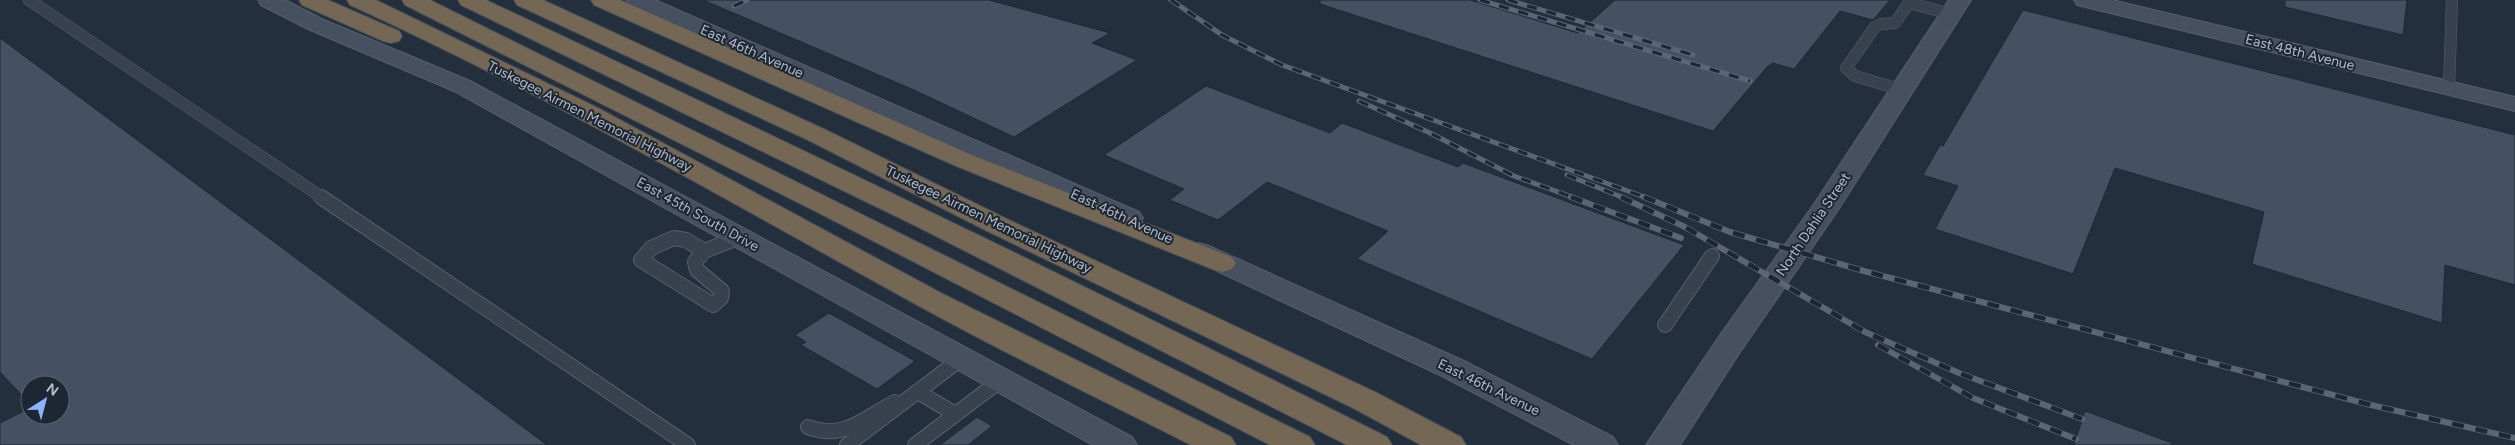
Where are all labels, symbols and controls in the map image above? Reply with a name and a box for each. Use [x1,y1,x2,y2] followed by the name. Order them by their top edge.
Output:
[698,21,806,82] street label: East 46th Avenue
[2244,31,2357,74] street label: East 48th Avenue
[485,57,695,176] street label: Tuskegee Airmen Memorial Highway
[883,162,1095,277] street label: Tuskegee Airmen Memorial Highway
[1773,169,1854,279] street label: North Dahlia Street
[634,174,762,255] street label: East 45th South Drive
[1068,185,1176,248] street label: East 46th Avenue
[1435,355,1543,420] street label: East 46th Avenue
[20,375,70,425] north arrow
[43,380,62,400] text: N

